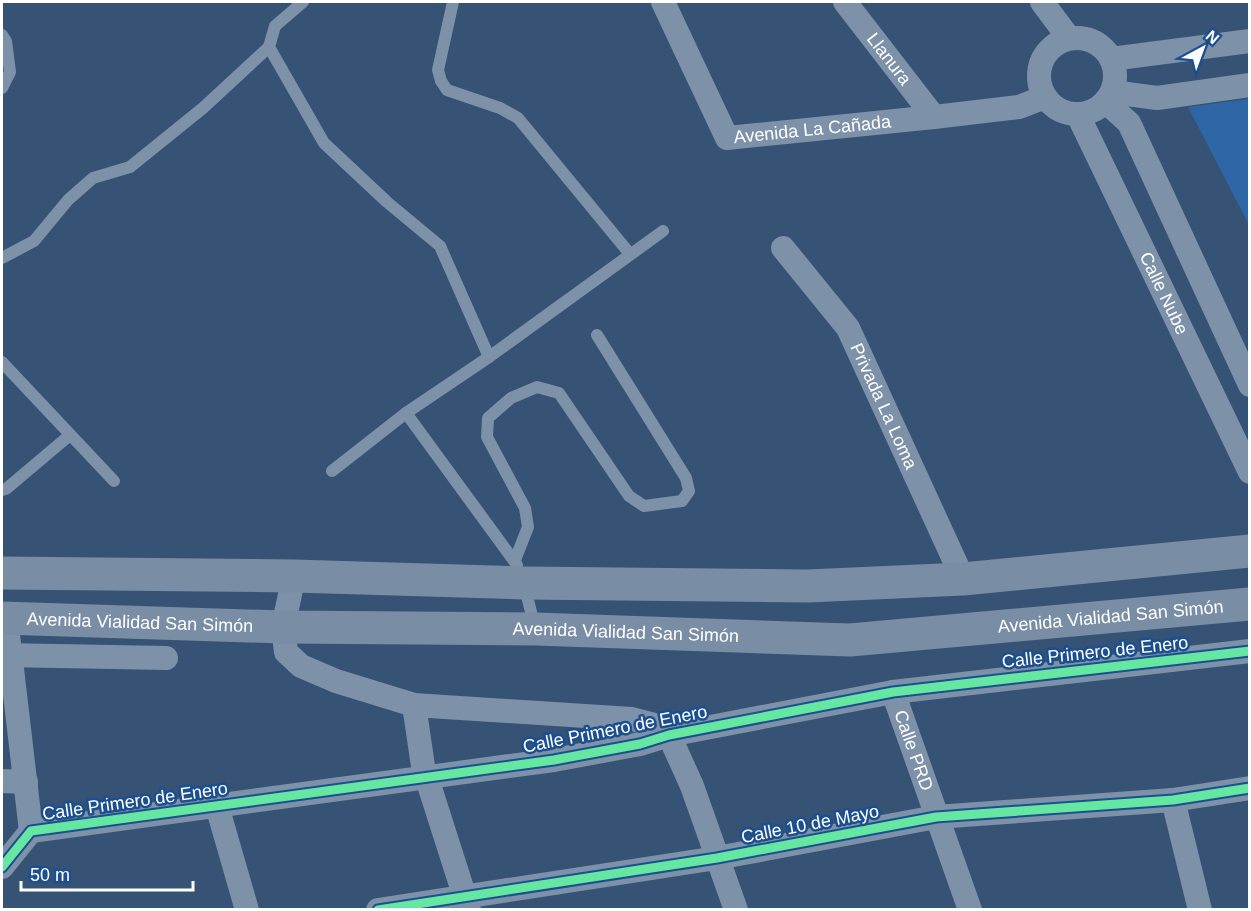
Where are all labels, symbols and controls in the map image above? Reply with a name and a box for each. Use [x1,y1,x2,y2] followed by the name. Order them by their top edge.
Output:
[1173,18,1233,78] north arrow
[1203,27,1222,47] text: N
[863,29,916,90] street label: Llanura
[733,111,893,147] street label: Avenida La Cañada
[1136,249,1192,338] street label: Calle Nube
[846,340,922,473] street label: Privada La Loma
[997,596,1224,637] street label: Avenida Vialidad San Simón
[26,609,254,636] street label: Avenida Vialidad San Simón
[512,619,739,646] street label: Avenida Vialidad San Simón
[1001,632,1189,672] street label: Calle Primero de Enero
[521,701,709,757] street label: Calle Primero de Enero
[890,707,937,793] street label: Calle PRD
[41,778,229,824] street label: Calle Primero de Enero
[739,801,881,847] street label: Calle 10 de Mayo
[21,854,194,892] scale bar
[30,865,70,885] text: 50 m

